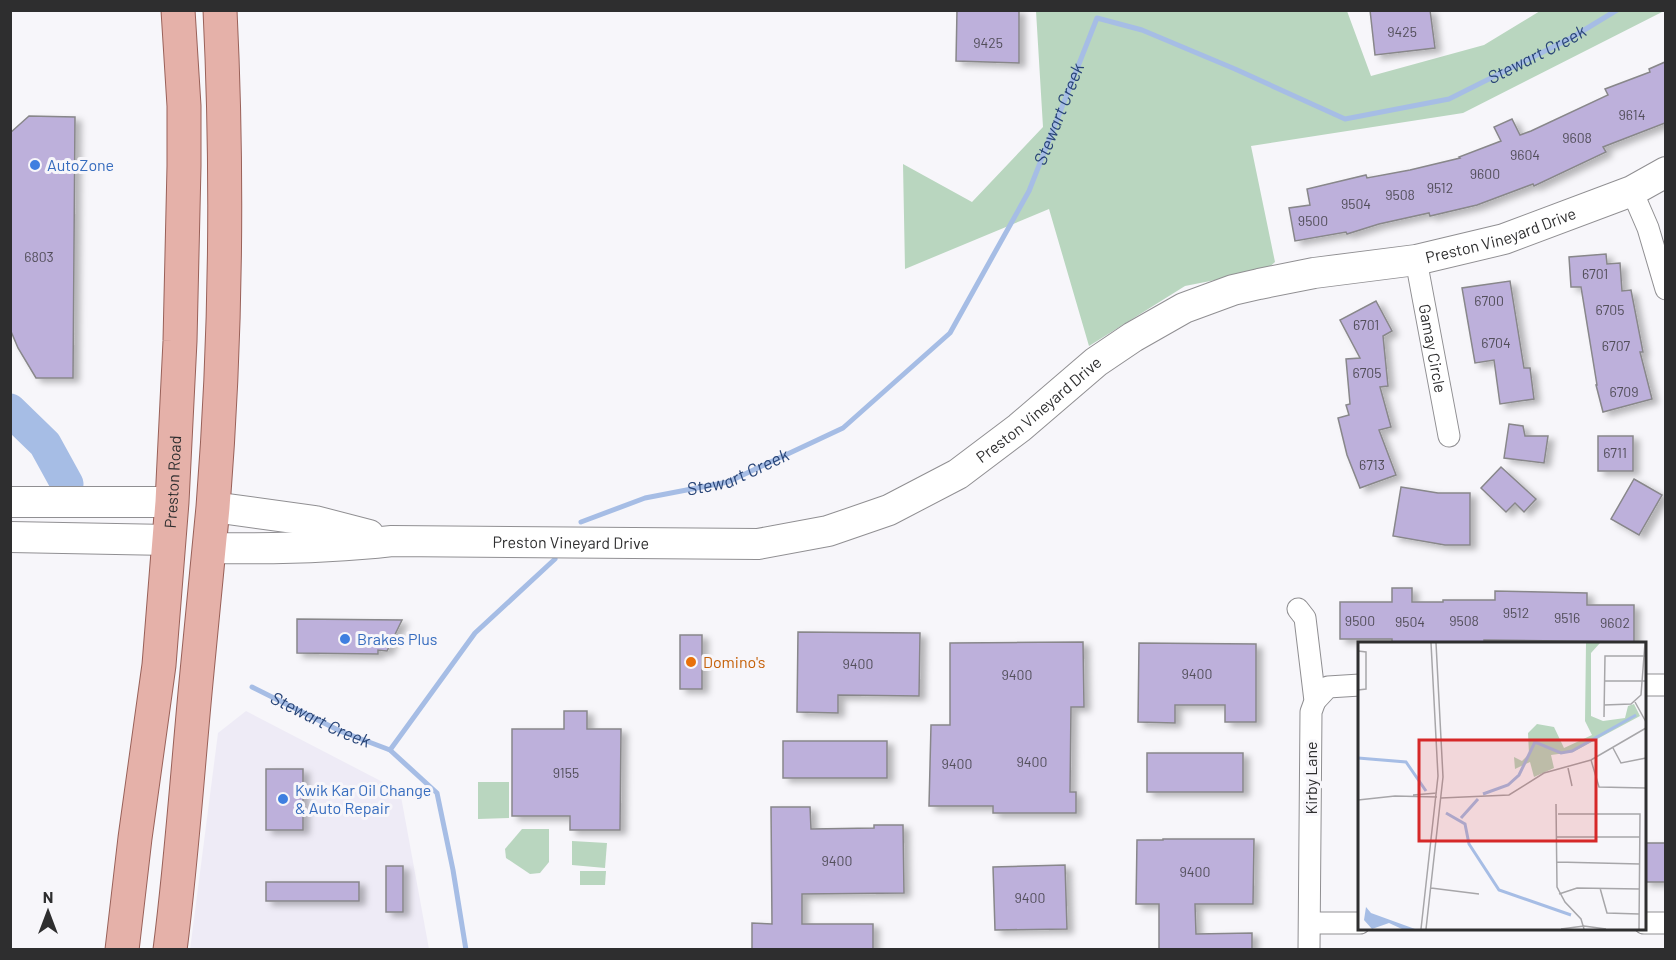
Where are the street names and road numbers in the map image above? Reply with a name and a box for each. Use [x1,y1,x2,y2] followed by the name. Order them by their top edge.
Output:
[1423,203,1578,266] street label: Preston Vineyard Drive
[1415,302,1451,394] street label: Gamay Circle
[972,352,1105,466] street label: Preston Vineyard Drive
[160,435,184,529] street label: Preston Road
[492,532,649,552] street label: Preston Vineyard Drive
[1301,741,1320,815] street label: Kirby Lane

